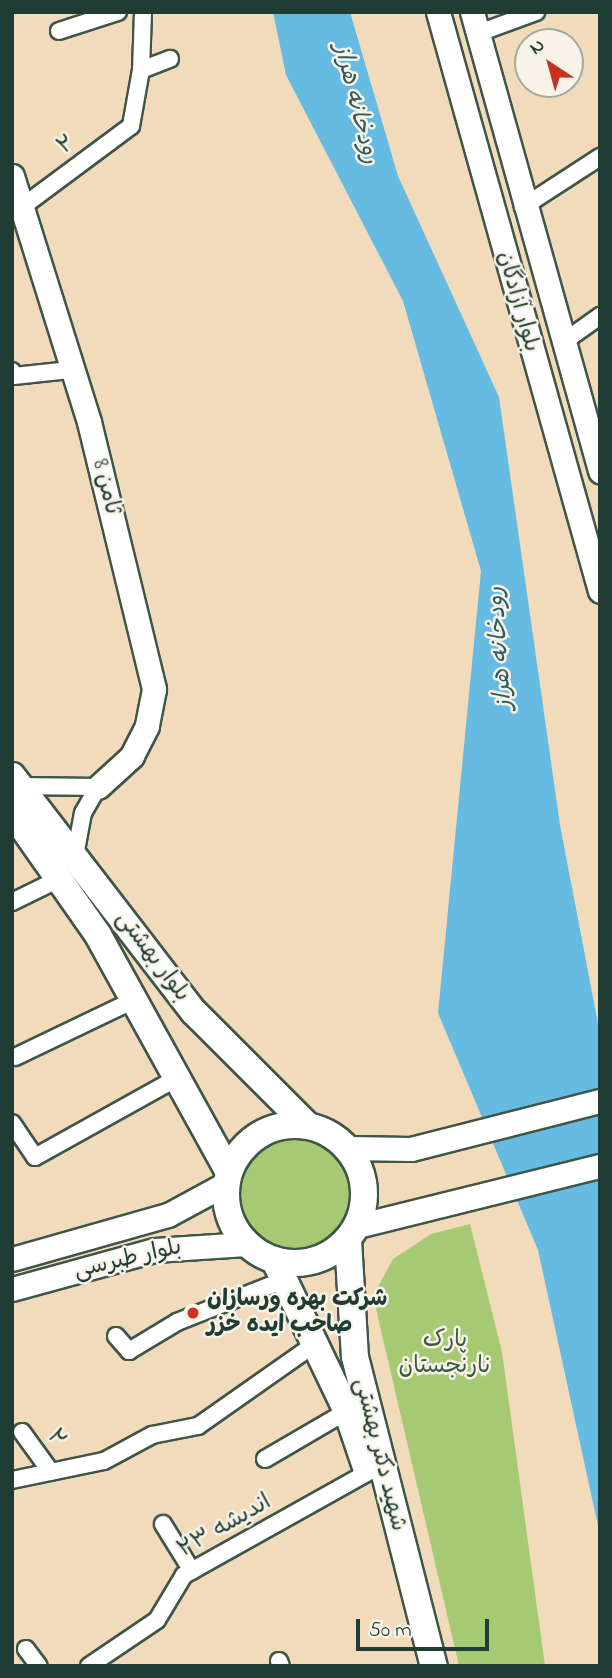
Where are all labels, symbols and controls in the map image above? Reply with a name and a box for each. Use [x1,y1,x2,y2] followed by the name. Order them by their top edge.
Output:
[514,28,584,98] north arrow
[524,33,551,62] text: N
[326,41,384,167] water label: رودخانه هراز
[53,130,81,162] street label: ۲
[489,249,545,355] street label: بلوار آزادگان
[85,457,125,517] street label: ثامن 8
[482,586,520,710] water label: رودخانه هراز
[109,906,195,1008] street label: بلوار بهشتی
[72,1234,184,1286] street label: بلوار طبرسی
[207,1286,387,1340] place label: شرکت بهره ورسازان صاحب ایده خزر
[185,1305,201,1321] marker: شرکت بهره ورسازان صاحب ایده خزر
[399,1327,491,1381] park label: پارک نارنجستان
[347,1376,411,1534] street label: شهید دکتر بهشتی
[39,1425,71,1453] street label: ۲
[173,1489,277,1565] street label: اندیشه ۲۳
[360,1604,493,1648] scale bar
[369,1616,412,1646] text: 50 m

